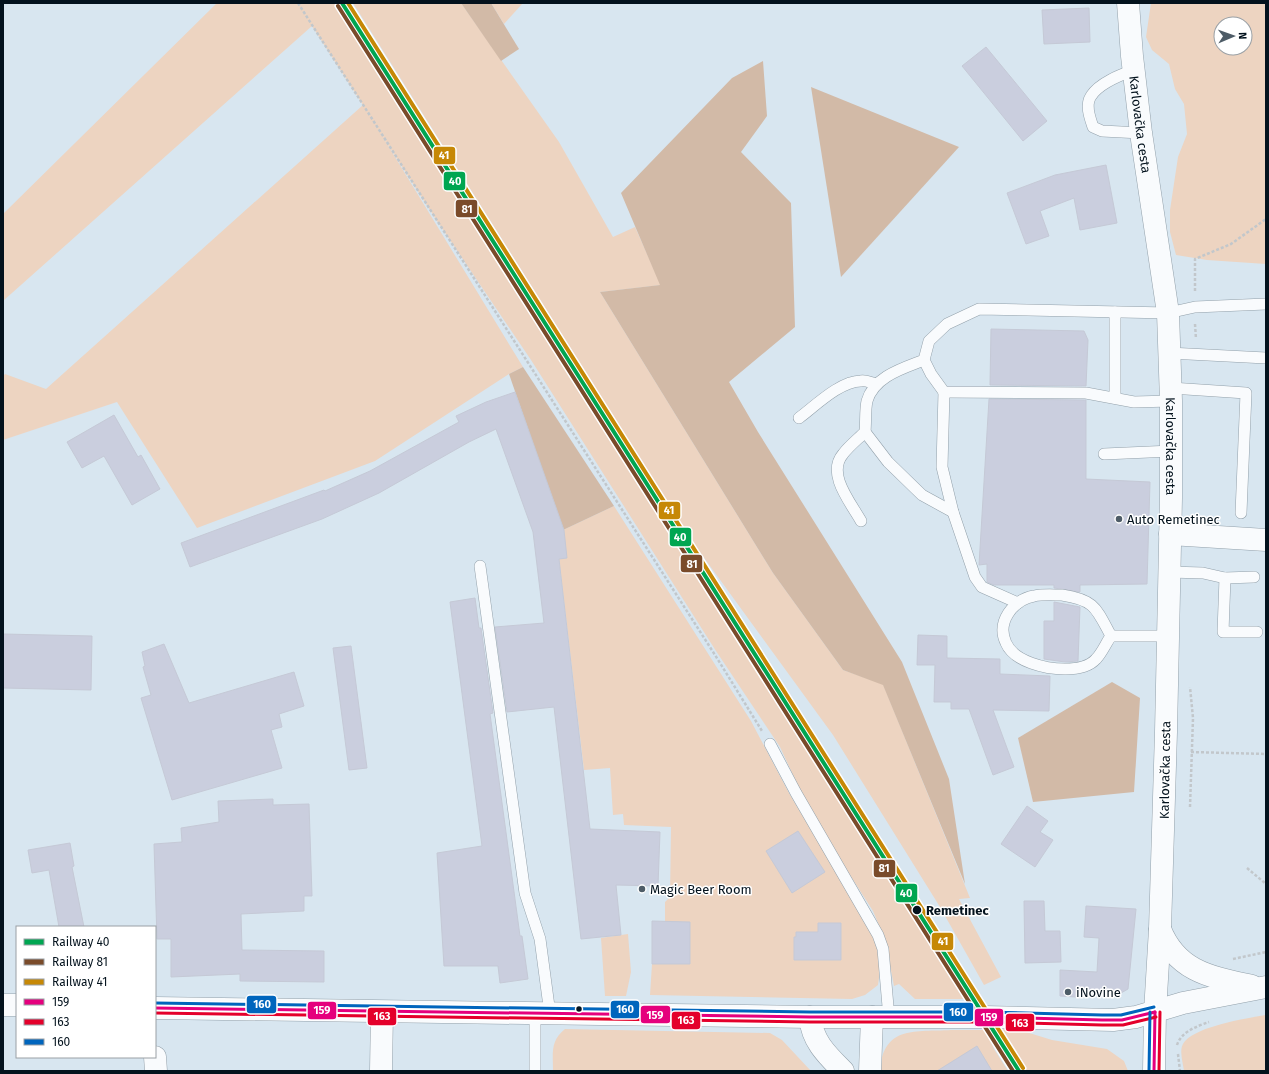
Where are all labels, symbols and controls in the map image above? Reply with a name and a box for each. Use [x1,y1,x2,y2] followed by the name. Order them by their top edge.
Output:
[1213,16,1253,56] north arrow
[1236,32,1249,40] text: N
[1127,75,1154,174] street label: Karlovačka cesta
[433,146,456,165] line badge: 41
[439,149,449,162] text: 41
[443,171,466,191] line badge: 40
[449,175,462,188] text: 40
[455,199,478,218] line badge: 81
[461,203,473,216] text: 81
[1163,397,1179,495] street label: Karlovačka cesta
[658,501,681,520] line badge: 41
[664,504,674,517] text: 41
[1127,512,1220,527] place label: Auto Remetinec
[1114,514,1124,524] marker: Auto Remetinec
[669,527,692,547] line badge: 40
[674,531,687,544] text: 40
[680,554,703,573] line badge: 81
[686,558,698,571] text: 81
[1157,721,1173,819] street label: Karlovačka cesta
[873,859,896,878] line badge: 81
[878,862,890,875] text: 81
[650,882,752,897] place label: Magic Beer Room
[895,883,918,903] line badge: 40
[637,884,647,894] marker: Magic Beer Room
[900,887,913,900] text: 40
[926,903,990,918] place label: Remetinec
[911,904,923,916] marker: Remetinec
[16,926,156,1058] legend
[931,932,954,951] line badge: 41
[52,935,110,949] text: Railway 40
[938,935,948,948] text: 41
[52,955,108,969] text: Railway 81
[52,975,107,989] text: Railway 41
[1076,985,1121,1000] place label: iNovine
[1063,987,1073,997] marker: iNovine
[52,995,69,1009] text: 159
[246,995,277,1014] line badge: 160
[253,998,271,1011] text: 160
[610,1000,640,1019] line badge: 160
[307,1001,337,1020] line badge: 159
[943,1002,974,1022] line badge: 160
[616,1003,634,1016] text: 160
[314,1004,331,1017] text: 159
[574,1004,584,1014] unlabelled marker
[640,1005,671,1024] line badge: 159
[949,1006,967,1019] text: 160
[367,1007,397,1026] line badge: 163
[974,1008,1004,1027] line badge: 159
[647,1009,664,1022] text: 159
[374,1010,391,1023] text: 163
[671,1011,701,1030] line badge: 163
[981,1011,998,1024] text: 159
[1005,1013,1035,1032] line badge: 163
[678,1014,695,1027] text: 163
[52,1015,69,1029] text: 163
[1012,1017,1029,1030] text: 163
[52,1035,71,1049] text: 160

